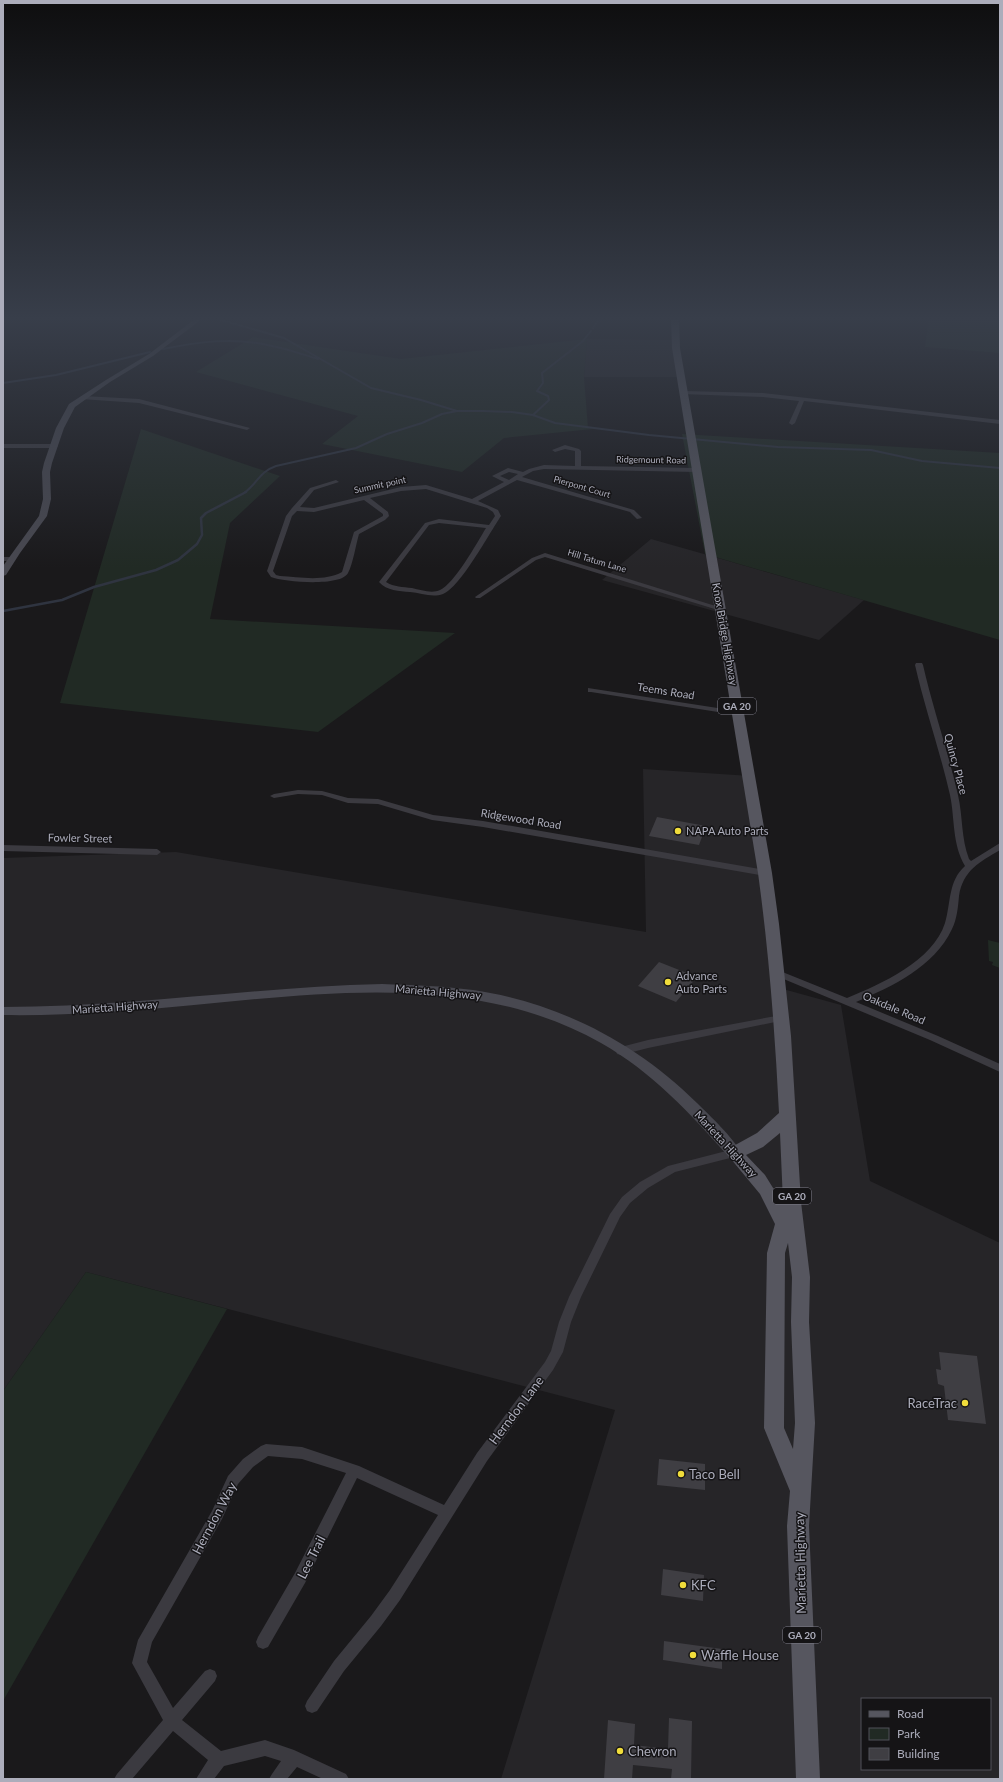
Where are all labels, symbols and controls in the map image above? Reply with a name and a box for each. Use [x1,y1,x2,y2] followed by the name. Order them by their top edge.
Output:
[616,453,686,466] street label: Ridgemount Road
[353,473,408,495] street label: Summit point
[552,473,613,500] street label: Pierpont Court
[566,546,628,575] street label: Hill Tatum Lane
[710,582,741,687] street label: Knox Bridge Highway
[637,680,696,701] street label: Teems Road
[718,698,756,714] road number: GA 20
[942,732,971,796] street label: Quincy Place
[480,806,562,831] street label: Ridgewood Road
[686,824,769,837] place label: NAPA Auto Parts
[673,826,683,836] marker: NAPA Auto Parts
[48,830,112,845] street label: Fowler Street
[676,969,727,995] place label: Advance Auto Parts
[663,977,673,987] marker: Advance Auto Parts
[395,981,482,1002] street label: Marietta Highway
[861,989,927,1027] street label: Oakdale Road
[72,997,159,1016] street label: Marietta Highway
[692,1108,761,1180] street label: Marietta Highway
[773,1188,811,1204] road number: GA 20
[485,1373,547,1447] street label: Herndon Lane
[908,1395,957,1411] place label: RaceTrac
[960,1398,970,1408] marker: RaceTrac
[689,1466,740,1482] place label: Taco Bell
[676,1469,686,1479] marker: Taco Bell
[188,1479,240,1557] street label: Herndon Way
[791,1512,809,1614] street label: Marietta Highway
[293,1533,329,1581] street label: Lee Trail
[691,1577,716,1593] place label: KFC
[678,1580,688,1590] marker: KFC
[783,1627,821,1643] road number: GA 20
[701,1647,779,1663] place label: Waffle House
[688,1650,698,1660] marker: Waffle House
[861,1698,991,1770] legend
[897,1706,924,1721] text: Road
[897,1726,921,1741] text: Park
[628,1743,676,1759] place label: Chevron
[615,1746,625,1756] marker: Chevron
[897,1746,940,1761] text: Building

